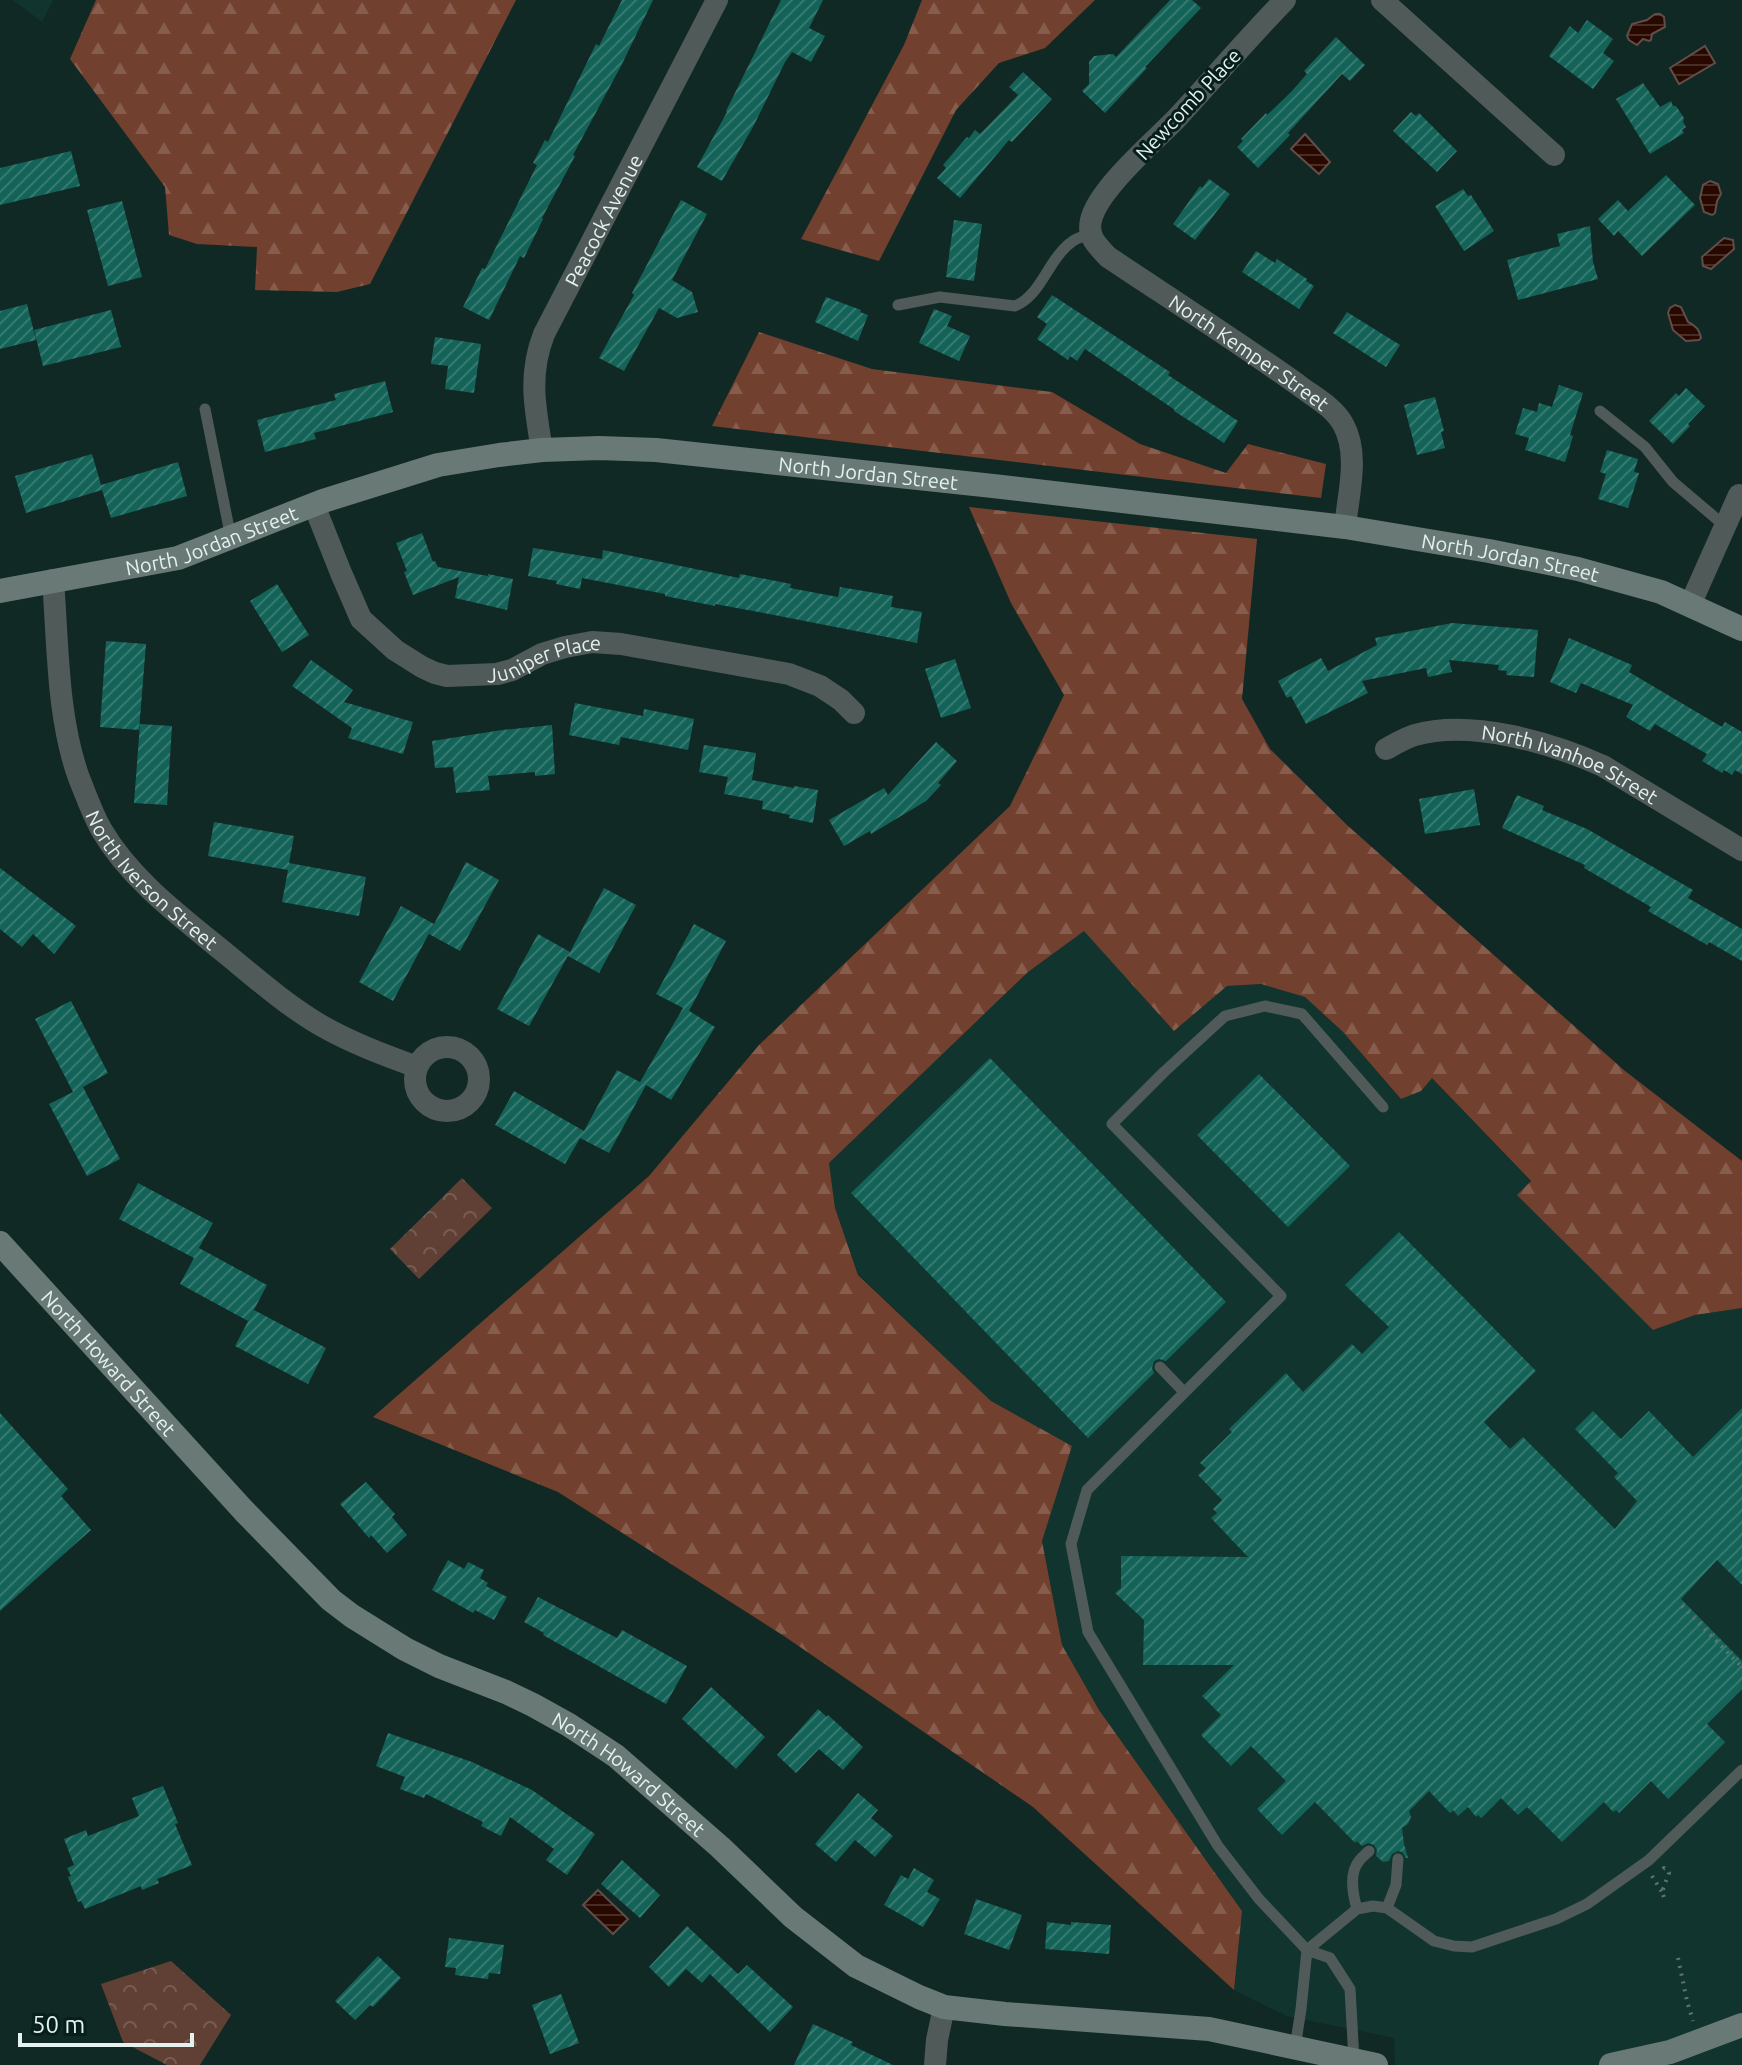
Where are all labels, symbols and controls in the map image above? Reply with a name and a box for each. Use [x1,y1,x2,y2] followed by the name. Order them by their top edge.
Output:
[1131,44,1245,164] street label: Newcomb Place
[559,150,647,290] street label: Peacock Avenue
[1165,289,1334,415] street label: North Kemper Street
[777,452,959,494] street label: North Jordan Street
[124,501,301,579] street label: North Jordan Street
[1420,528,1602,586] street label: North Jordan Street
[486,630,602,686] street label: Juniper Place
[1480,720,1662,808] street label: North Ivanhoe Street
[82,807,223,954] street label: North Iverson Street
[37,1285,181,1440] street label: North Howard Street
[548,1707,710,1841] street label: North Howard Street
[20,1997,192,2047] scale bar
[32,2011,85,2038] text: 50 m

